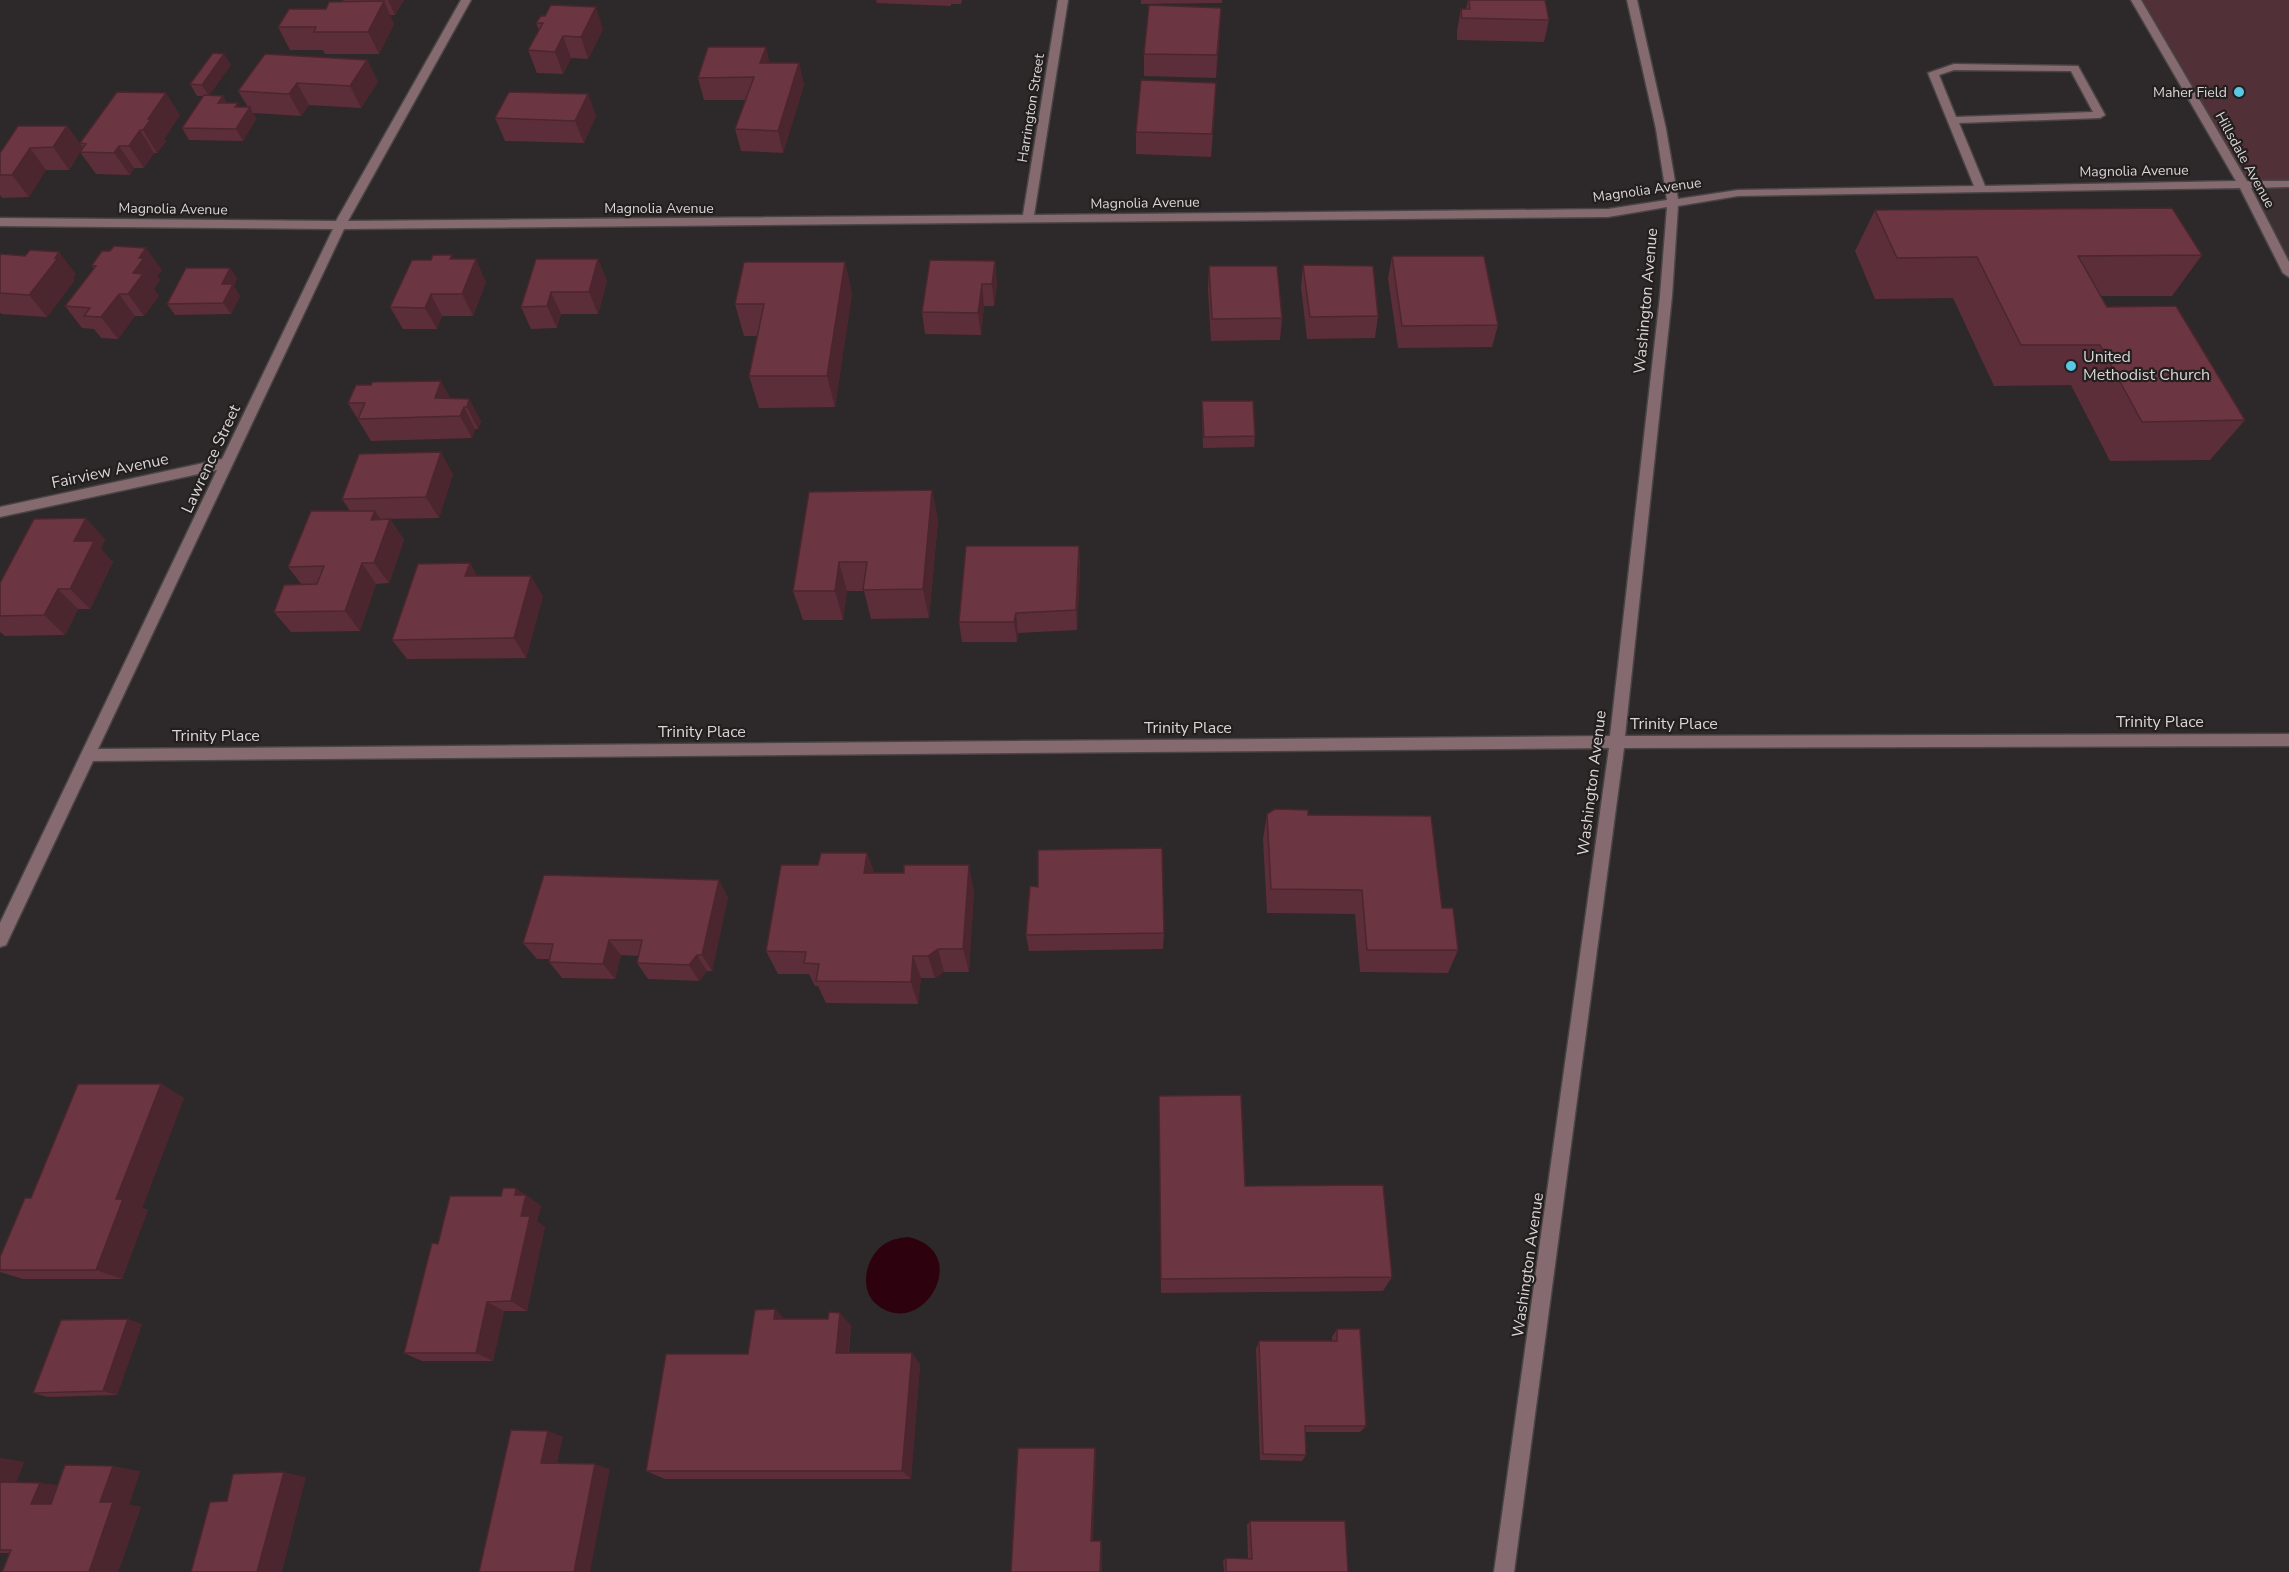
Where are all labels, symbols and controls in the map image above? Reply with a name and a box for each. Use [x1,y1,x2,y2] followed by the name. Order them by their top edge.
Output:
[1013,52,1049,164] street label: Harrington Street
[2153,83,2227,102] place label: Maher Field
[2232,85,2246,99] marker: Maher Field
[2211,109,2279,211] street label: Hillsdale Avenue
[2079,161,2189,181] street label: Magnolia Avenue
[1592,173,1702,207] street label: Magnolia Avenue
[1090,193,1200,213] street label: Magnolia Avenue
[118,199,228,219] street label: Magnolia Avenue
[604,199,714,218] street label: Magnolia Avenue
[1629,227,1663,375] street label: Washington Avenue
[2083,346,2210,386] place label: United Methodist Church
[2064,359,2078,373] marker: United Methodist Church
[176,401,246,517] street label: Lawrence Street
[49,448,171,494] street label: Fairview Avenue
[1572,709,1612,857] street label: Washington Avenue
[2116,711,2204,733] street label: Trinity Place
[1630,713,1718,735] street label: Trinity Place
[1144,717,1232,739] street label: Trinity Place
[658,721,746,743] street label: Trinity Place
[172,725,260,747] street label: Trinity Place
[1507,1191,1549,1339] street label: Washington Avenue

